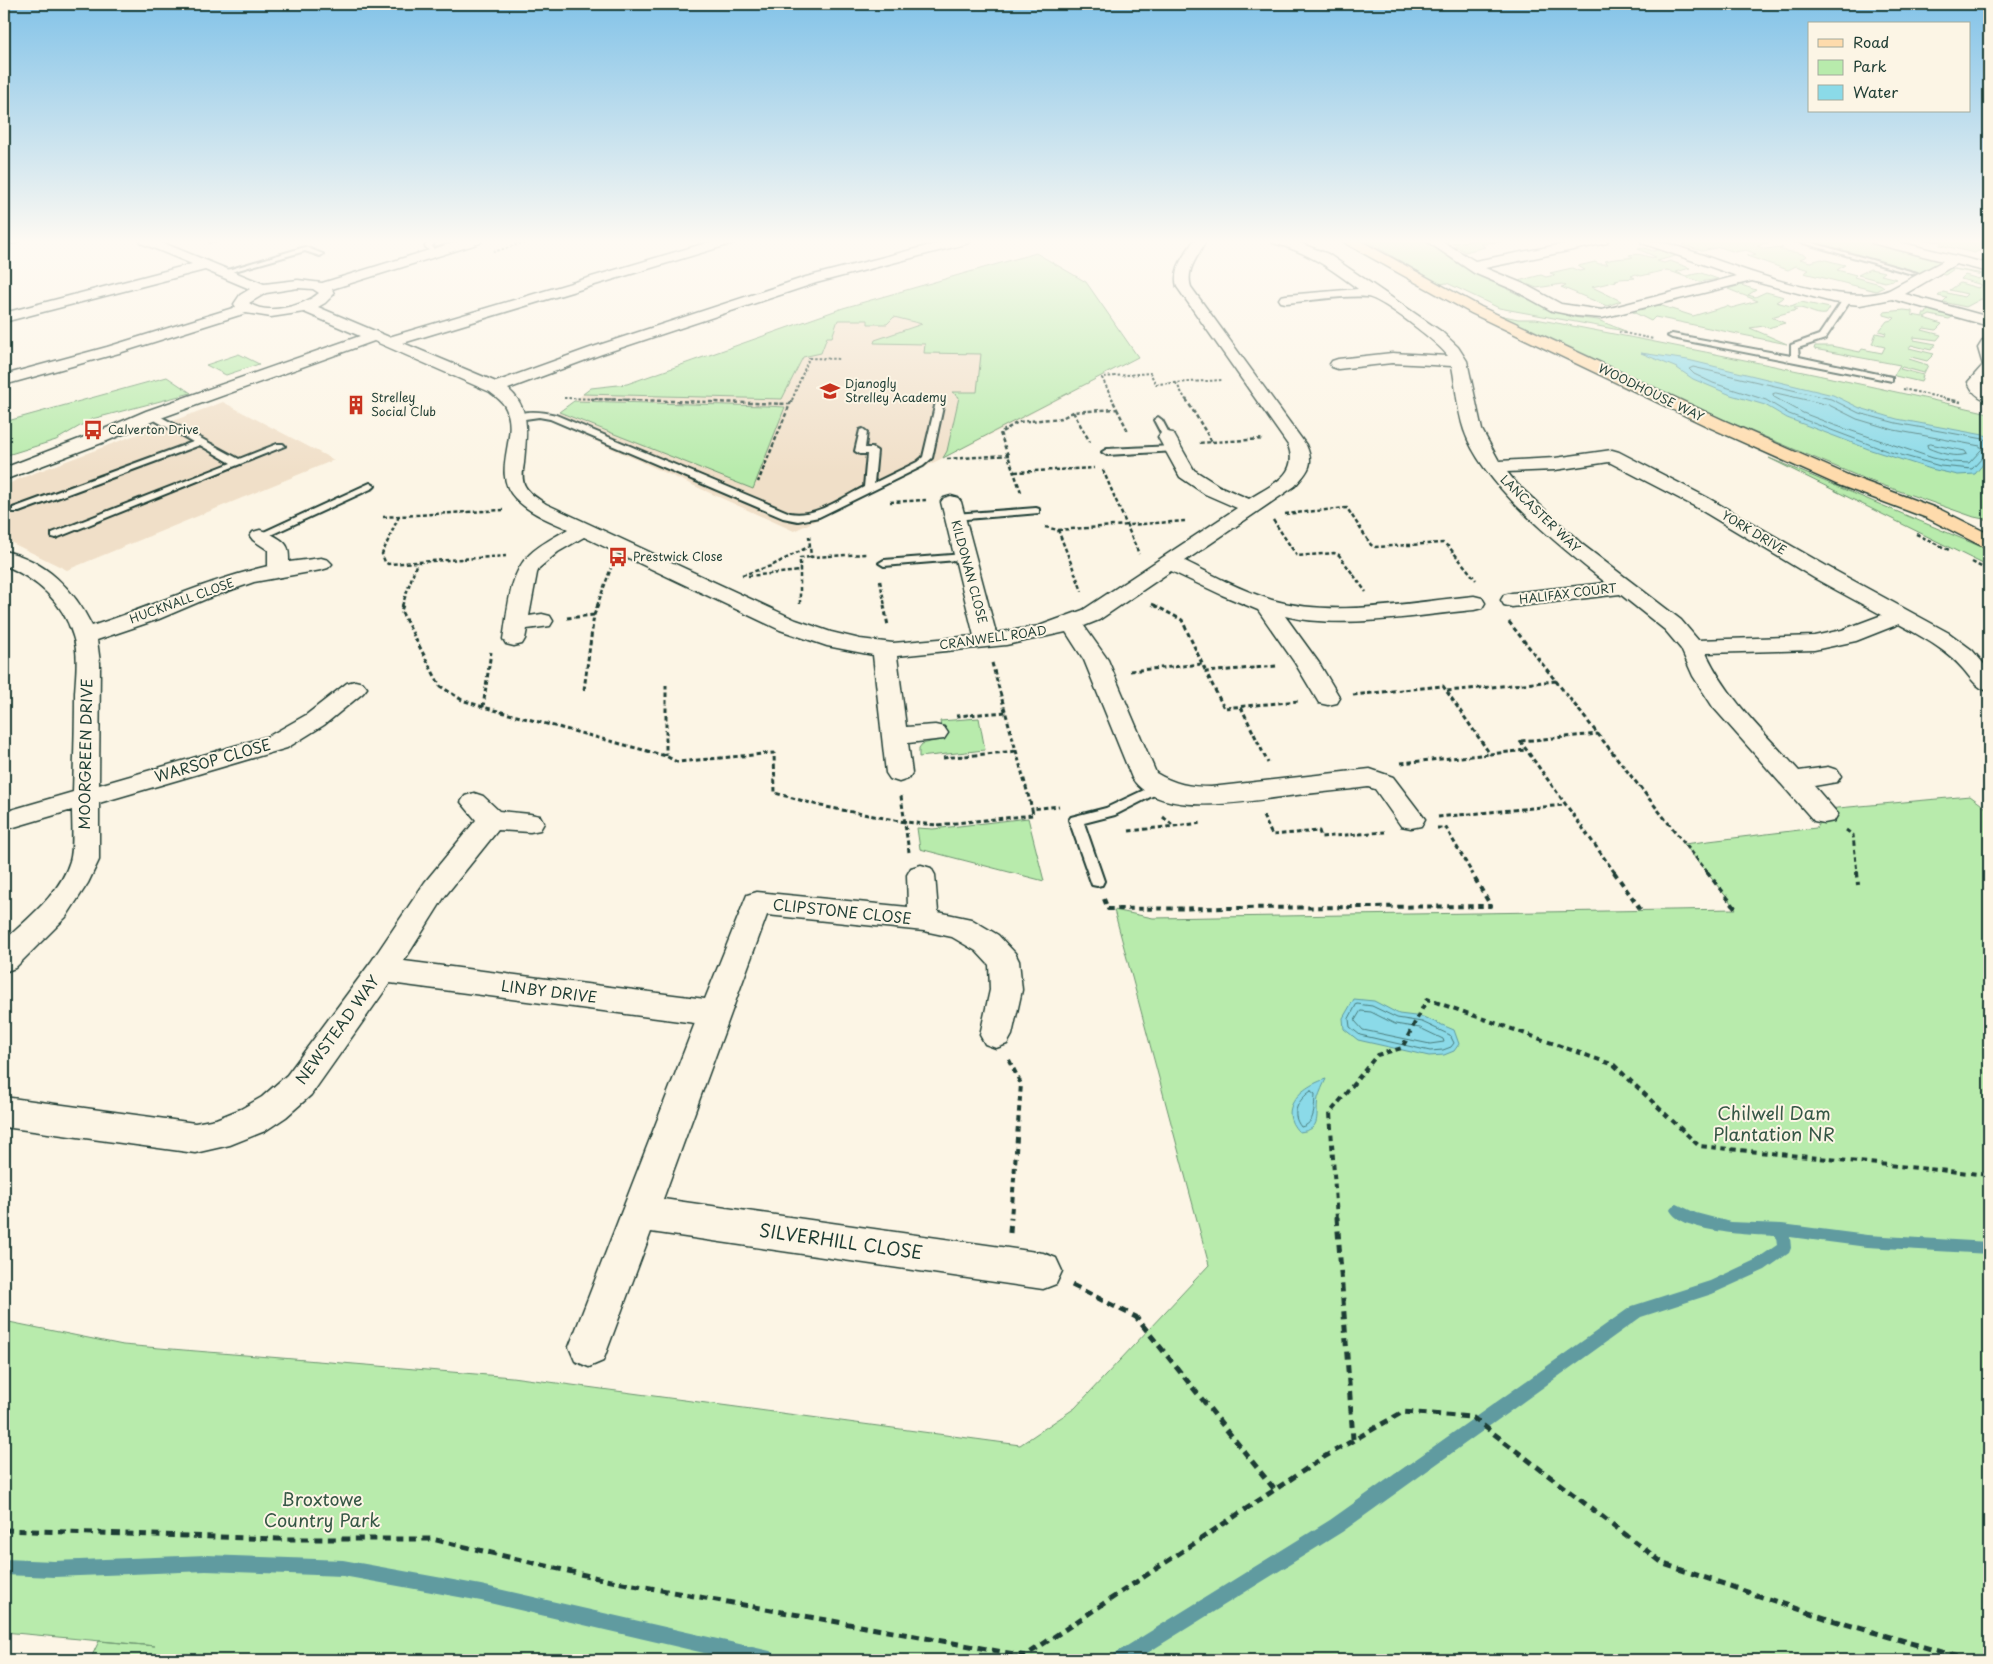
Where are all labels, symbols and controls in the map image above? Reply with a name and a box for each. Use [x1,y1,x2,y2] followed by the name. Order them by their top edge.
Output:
[1808,22,1970,112] legend
[1853,30,1889,53] text: Road
[1853,54,1887,77] text: Park
[1853,80,1898,103] text: Water
[1595,359,1708,426] street label: WOODHOUSE WAY
[845,374,947,406] place label: Djanogly Strelley Academy
[819,380,841,402] school or university icon: Djanogly Strelley Academy
[371,388,436,420] place label: Strelley Social Club
[345,394,367,416] building icon: Strelley Social Club
[82,419,104,441] bus stop icon: Calverton Drive
[108,420,199,438] place label: Calverton Drive
[1497,470,1585,556] street label: LANCASTER WAY
[1719,506,1790,559] street label: YORK DRIVE
[947,518,992,626] street label: KILDONAN CLOSE
[607,546,629,568] bus stop icon: Prestwick Close
[633,547,723,565] place label: Prestwick Close
[127,573,237,627] street label: HUCKNALL CLOSE
[1518,578,1618,608] street label: HALIFAX COURT
[938,621,1048,653] street label: CRANWELL ROAD
[72,678,97,830] street label: MOORGREEN DRIVE
[152,732,274,787] street label: WARSOP CLOSE
[772,892,913,929] street label: CLIPSTONE CLOSE
[289,969,385,1088] street label: NEWSTEAD WAY
[500,973,599,1008] street label: LINBY DRIVE
[1713,1099,1835,1147] park label: Chilwell Dam Plantation NR
[758,1216,925,1265] street label: SILVERHILL CLOSE
[264,1485,380,1533] park label: Broxtowe Country Park

